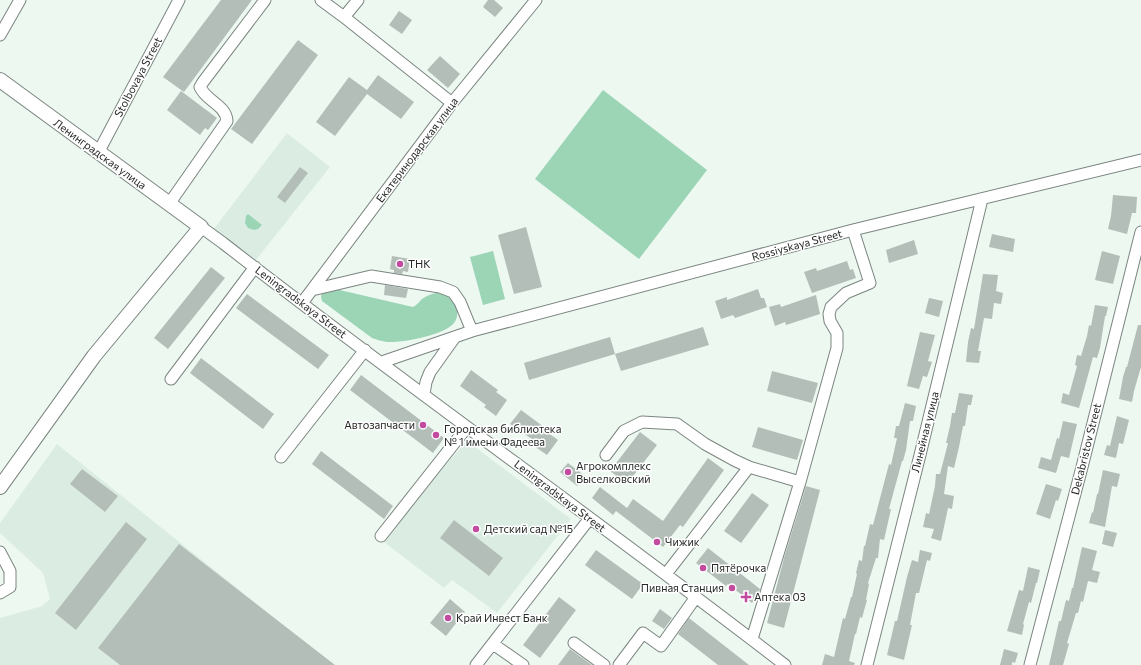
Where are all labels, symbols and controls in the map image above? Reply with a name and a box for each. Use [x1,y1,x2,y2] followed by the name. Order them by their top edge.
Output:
[111,34,164,119] street label: Stolbovaya Street
[373,95,460,205] street label: Екатеринодарская улица
[51,116,149,192] street label: Ленинградская улица
[750,226,844,263] street label: Rossiyskaya Street
[408,257,431,270] place label: ТНК
[395,259,405,269] marker: ТНК
[253,263,350,340] street label: Leningradskaya Street
[908,390,941,474] street label: Линейная улица
[1068,401,1103,496] street label: Dekabristov Street
[344,418,415,431] place label: Автозапчасти
[418,420,428,430] marker: Автозапчасти
[444,422,561,448] place label: Городская библиотека № 1 имени Фадеева
[431,430,441,440] marker: Городская библиотека № 1 имени Фадеева
[512,457,609,534] street label: Leningradskaya Street
[576,459,651,485] place label: Агрокомплекс Выселковский
[563,467,573,477] marker: Агрокомплекс Выселковский
[484,522,573,535] place label: Детский сад №15
[471,524,481,534] marker: Детский сад №15
[665,535,700,548] place label: Чижик
[652,537,662,547] marker: Чижик
[711,561,766,574] place label: Пятёрочка
[698,563,708,573] marker: Пятёрочка
[641,581,724,594] place label: Пивная Станция
[727,583,737,593] marker: Пивная Станция
[754,590,806,603] place label: Аптека 03
[741,592,751,602] marker: Аптека 03
[456,611,548,624] place label: Край Инвест Банк
[443,613,453,623] marker: Край Инвест Банк

